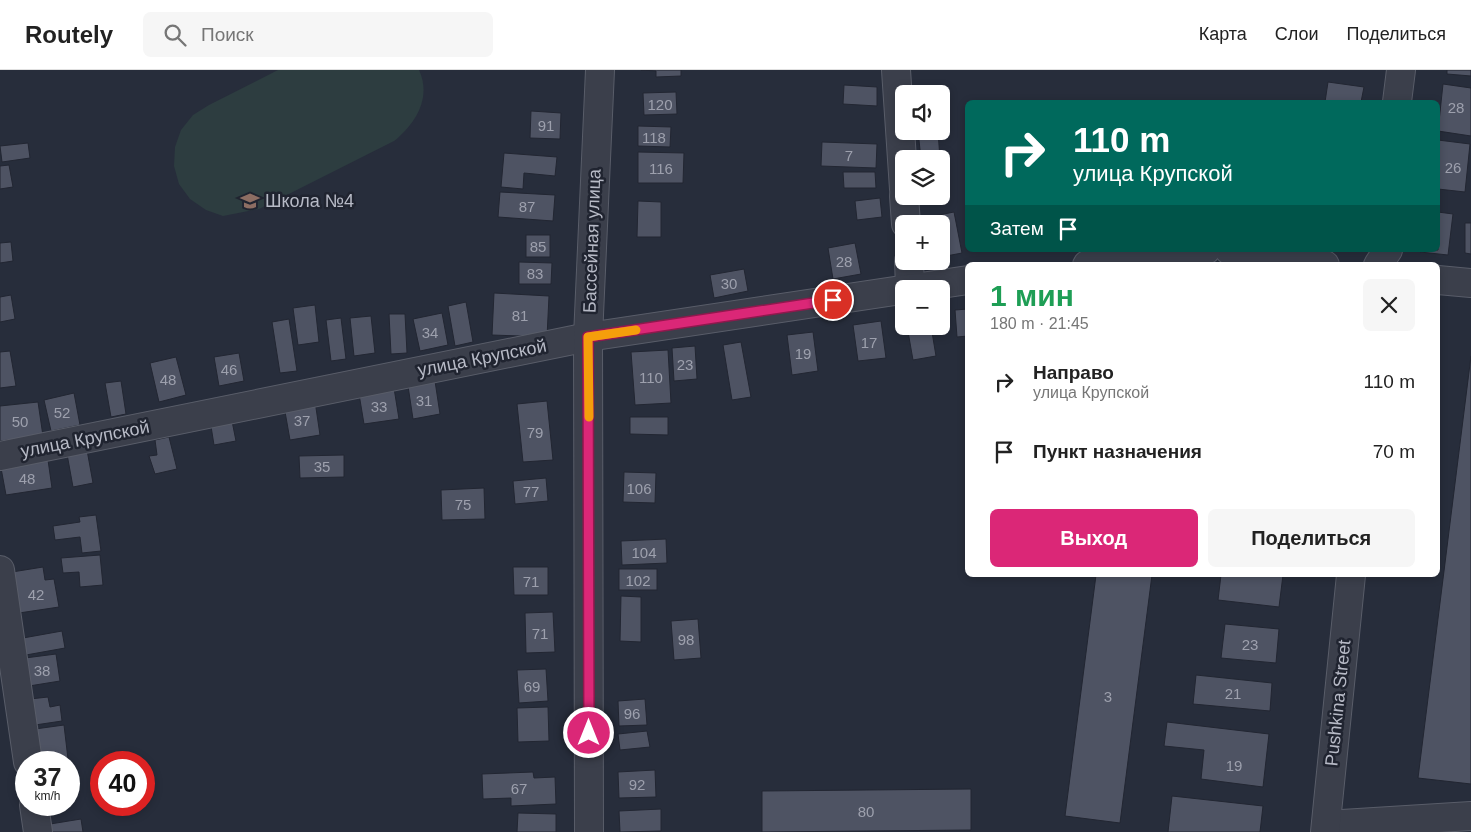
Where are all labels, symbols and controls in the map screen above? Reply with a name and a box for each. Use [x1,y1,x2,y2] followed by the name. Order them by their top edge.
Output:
[143,12,493,57] search box
[25,21,113,48] text: Routely
[161,21,189,49] icon: search
[201,24,254,45] text: Поиск
[1199,24,1247,44] text: Карта
[1275,24,1319,44] text: Слои
[1347,24,1446,44] text: Поделиться
[895,85,950,335] map controls
[895,85,950,140] button: sound
[647,96,673,113] house number: 120
[1448,99,1464,116] house number: 28
[538,117,554,134] house number: 91
[990,120,1055,185] icon: right
[1073,120,1170,159] text: 110 m
[642,129,666,146] house number: 118
[845,147,853,164] house number: 7
[895,150,950,205] button: layers
[1445,159,1461,176] house number: 26
[649,160,673,177] house number: 116
[1073,161,1233,186] text: улица Крупской
[579,168,605,313] street label: Бассейная улица
[239,190,261,212] school or university icon: Школа №4
[265,191,354,211] place label: Школа №4
[519,198,535,215] house number: 87
[895,215,950,270] button: +
[1054,215,1082,243] icon: arrive
[990,218,1044,239] text: Затем
[530,238,546,255] house number: 85
[836,253,852,270] house number: 28
[527,265,543,282] house number: 83
[721,275,737,292] house number: 30
[812,279,854,321] pin
[990,279,1074,312] text: 1 мин
[1363,279,1415,331] button: close
[895,280,950,335] button: −
[819,286,847,314] icon: arrive
[512,307,528,324] house number: 81
[990,315,1089,332] text: 180 m · 21:45
[422,324,438,341] house number: 34
[861,334,877,351] house number: 17
[416,336,548,380] street label: улица Крупской
[795,345,811,362] house number: 19
[677,356,693,373] house number: 23
[221,361,237,378] house number: 46
[1033,362,1114,383] text: Направо
[990,368,1018,396] icon: right
[639,369,663,386] house number: 110
[160,371,176,388] house number: 48
[1364,371,1415,392] text: 110 m
[1033,384,1149,401] text: улица Крупской
[416,392,432,409] house number: 31
[371,398,387,415] house number: 33
[54,404,70,421] house number: 52
[294,412,310,429] house number: 37
[12,413,28,430] house number: 50
[19,417,151,461] street label: улица Крупской
[527,424,543,441] house number: 79
[990,438,1018,466] icon: arrive
[1033,441,1202,462] text: Пункт назначения
[1373,441,1415,462] text: 70 m
[314,458,330,475] house number: 35
[19,470,35,487] house number: 48
[626,480,652,497] house number: 106
[523,483,539,500] house number: 77
[455,496,471,513] house number: 75
[990,509,1198,567] button: Выход
[1208,509,1415,567] button: Поделиться
[631,544,657,561] house number: 104
[625,572,651,589] house number: 102
[523,573,539,590] house number: 71
[28,586,44,603] house number: 42
[532,625,548,642] house number: 71
[678,631,694,648] house number: 98
[1242,636,1258,653] house number: 23
[1321,639,1355,767] street label: Pushkina Street
[34,662,50,679] house number: 38
[524,678,540,695] house number: 69
[1225,685,1241,702] house number: 21
[1104,688,1112,705] house number: 3
[624,705,640,722] house number: 96
[562,706,614,758] position arrow
[90,751,155,816] speed limit sign: 40
[1226,757,1242,774] house number: 19
[34,763,61,791] text: 37
[629,776,645,793] house number: 92
[511,780,527,797] house number: 67
[34,789,61,803] text: km/h
[858,803,874,820] house number: 80

